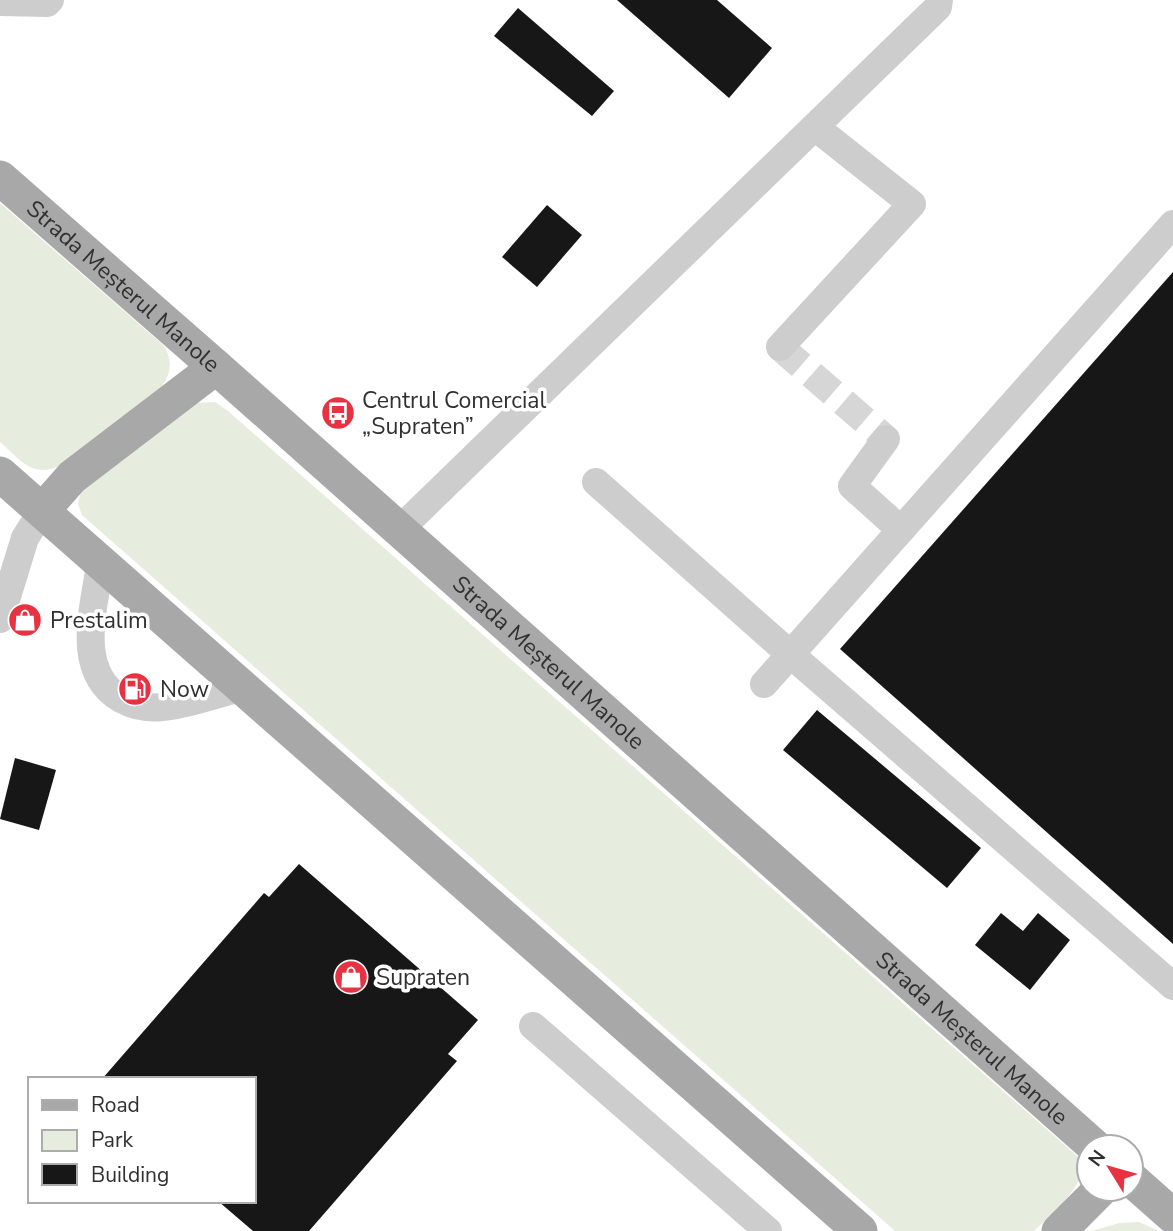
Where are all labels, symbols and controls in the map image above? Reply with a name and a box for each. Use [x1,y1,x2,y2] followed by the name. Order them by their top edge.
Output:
[20,193,227,379] street label: Strada Meșterul Manole
[362,385,547,442] place label: Centrul Comercial „Supraten”
[319,394,357,432] bus stop icon: Centrul Comercial „Supraten”
[446,569,652,756] street label: Strada Meșterul Manole
[6,601,44,639] shop icon: Prestalim
[50,605,148,636] place label: Prestalim
[116,670,154,708] fuel station icon: Now
[160,674,209,705] place label: Now
[869,944,1075,1132] street label: Strada Meșterul Manole
[332,958,370,996] shop icon: Supraten
[376,962,470,993] place label: Supraten
[28,1077,256,1203] legend
[91,1091,140,1119] text: Road
[91,1126,133,1154] text: Park
[1075,1133,1145,1203] north arrow
[1083,1145,1112,1172] text: N
[91,1161,169,1189] text: Building

